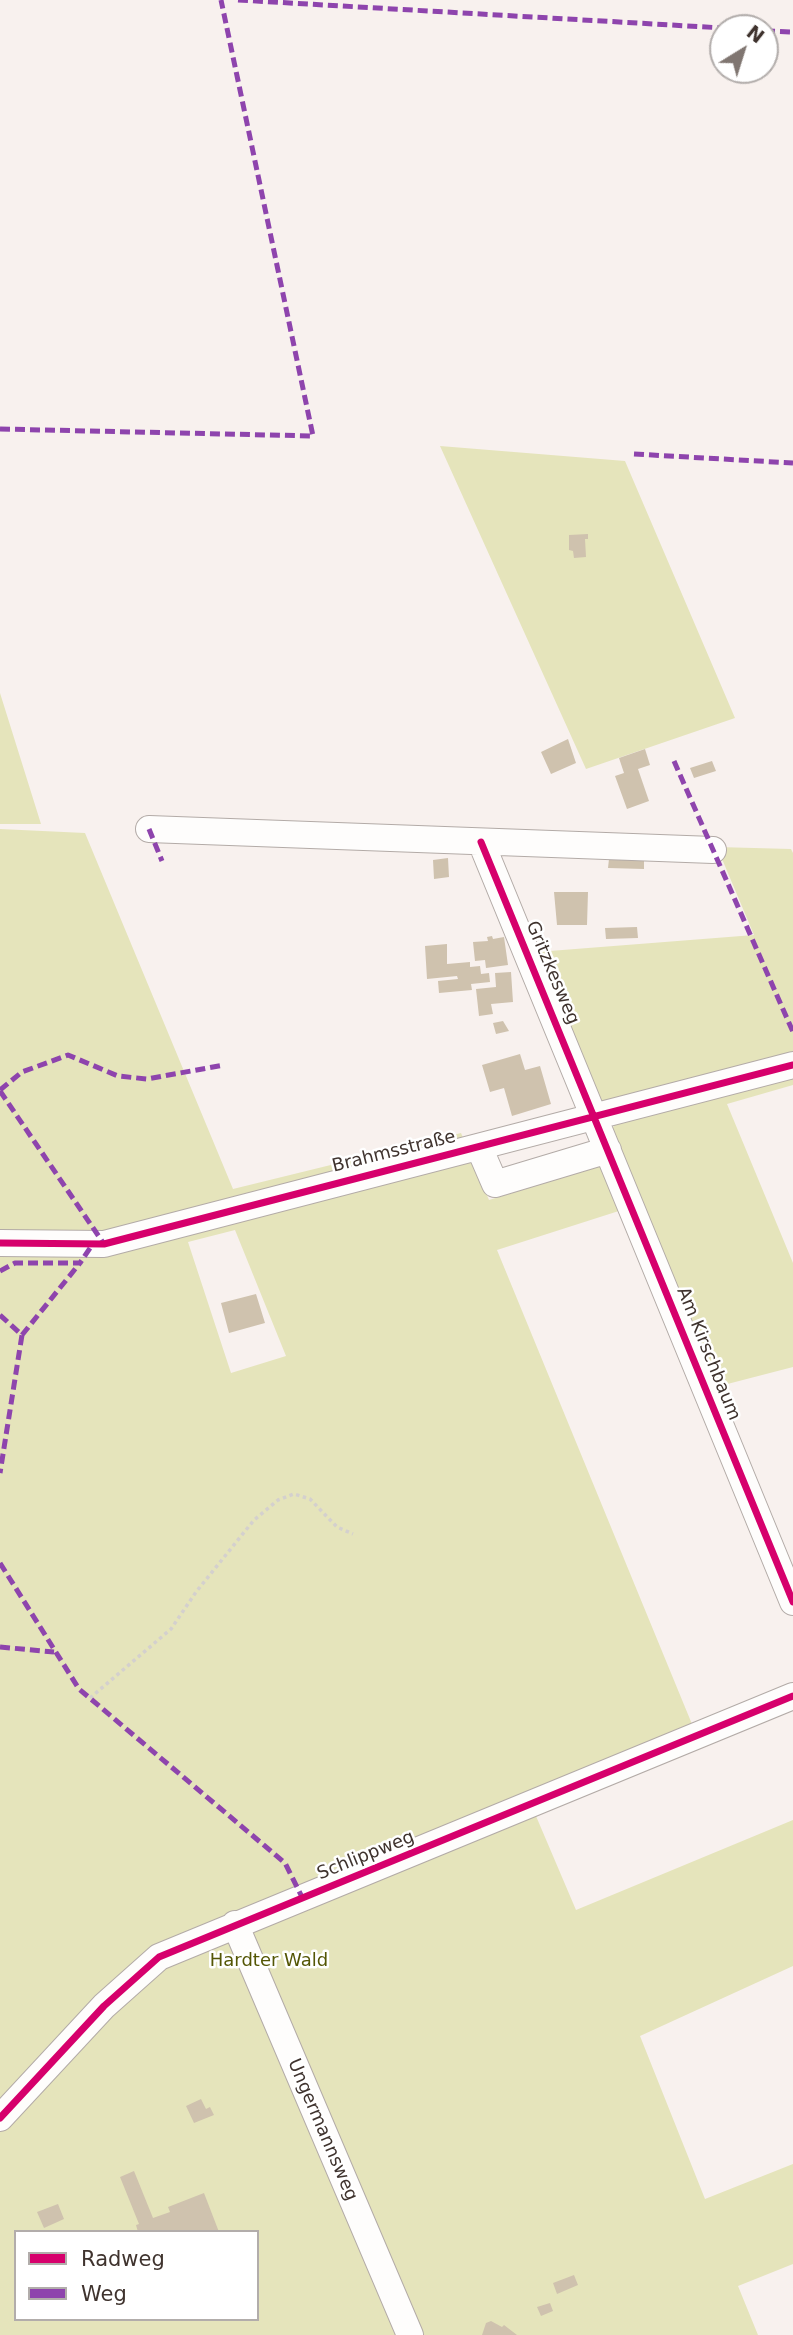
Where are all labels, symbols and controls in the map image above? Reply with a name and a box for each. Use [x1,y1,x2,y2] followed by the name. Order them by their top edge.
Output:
[709,14,779,84] north arrow
[743,20,769,48] text: N
[521,918,583,1028] street label: Gritzkesweg
[330,1126,458,1178] street label: Brahmsstraße
[671,1284,745,1424] street label: Am Kirschbaum
[314,1827,418,1885] street label: Schlippweg
[210,1950,328,1972] park label: Hardter Wald
[282,2056,362,2204] street label: Ungermannsweg
[14,2230,259,2321] legend
[81,2247,165,2271] text: Radweg
[81,2282,127,2306] text: Weg

